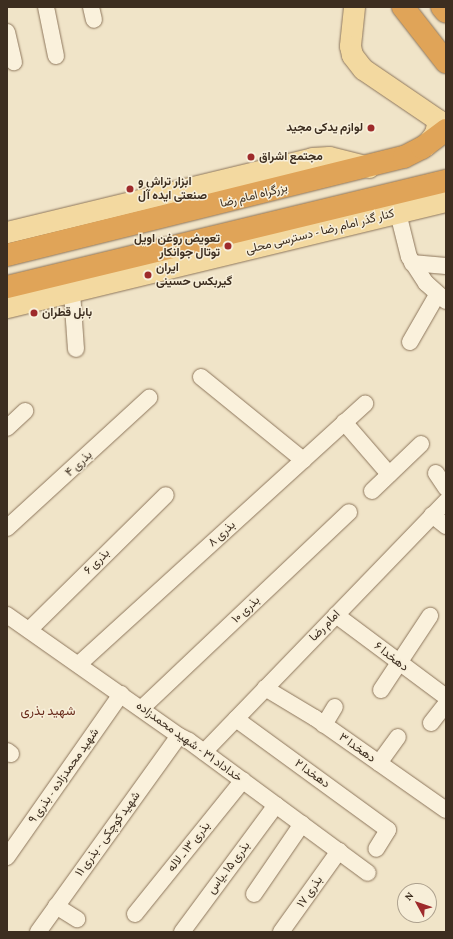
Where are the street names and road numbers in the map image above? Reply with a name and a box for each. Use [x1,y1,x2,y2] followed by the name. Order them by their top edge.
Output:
[219,181,289,211] street label: بزرگراه امام رضا
[244,207,396,257] street label: کنار گذر امام رضا - دسترسی محلی
[63,448,95,480] street label: بذری ۴
[205,518,239,550] street label: بذری ۸
[81,546,113,578] street label: بذری ۶
[229,593,263,627] street label: بذری ۱۰
[307,607,343,645] street label: امام رضا
[371,639,411,675] street label: دهخدا ۶
[133,699,245,785] street label: خداداد ۳۱ - شهید محمدزاده
[26,726,102,826] street label: شهید محمدزاده - بذری ۹
[336,730,378,766] street label: دهخدا ۳
[292,756,332,792] street label: دهخدا ۲
[72,789,144,879] street label: شهید کوچکی - بذری ۱۱
[164,819,214,875] street label: بذری ۱۳ ـ لاله
[205,839,253,897] street label: بذری ۱۵ ـ‌یاس
[294,873,326,911] street label: بذری ۱۷

